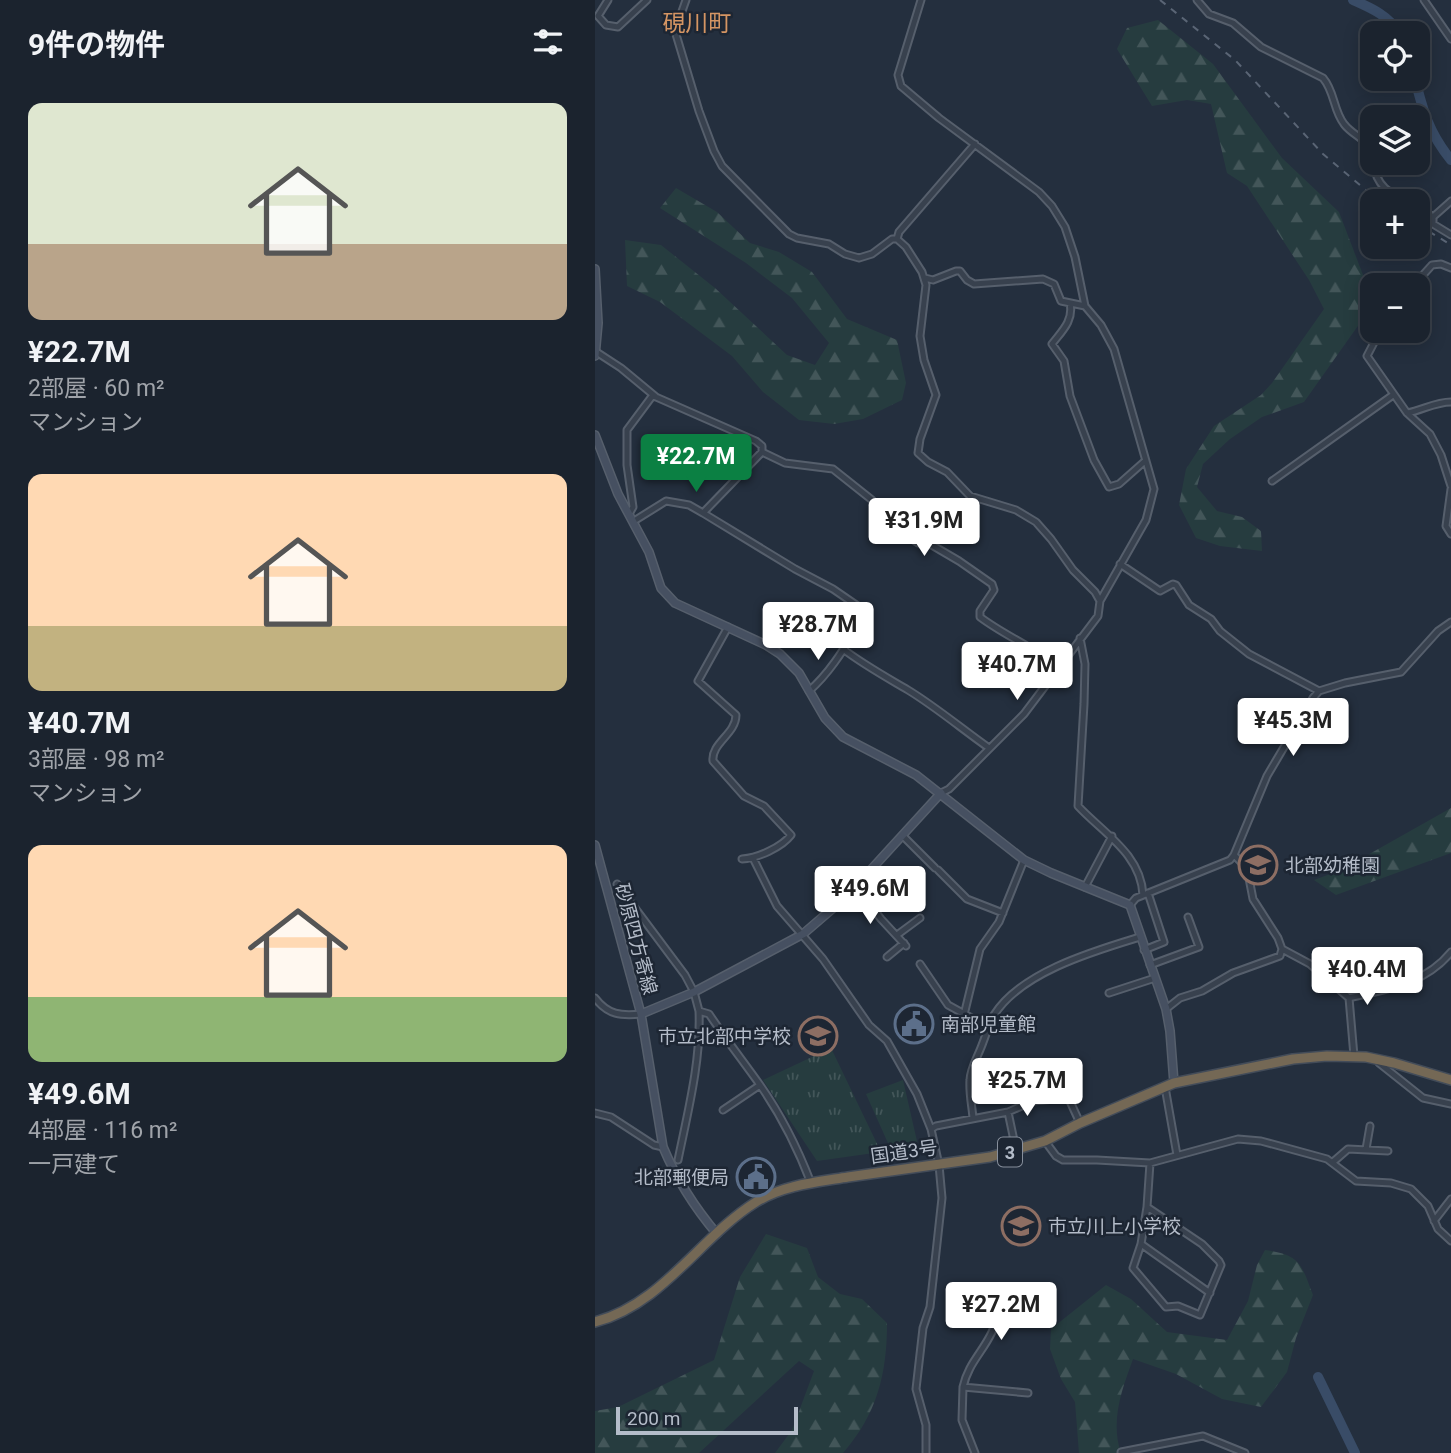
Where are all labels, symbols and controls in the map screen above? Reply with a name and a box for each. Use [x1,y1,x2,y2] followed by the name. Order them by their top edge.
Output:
[663,10,732,37] district label: 硯川町
[1360,21,1430,343] map controls
[1360,21,1430,91] button: locate
[529,23,567,61] icon: filters
[28,27,165,62] text: 9件の物件
[1360,105,1430,175] button: layers
[235,148,361,274] icon: home
[1360,189,1430,259] button: +
[1360,273,1430,343] button: −
[28,334,131,369] text: ¥22.7M
[28,375,165,402] text: 2部屋 · 60 m²
[28,409,143,436] text: マンション
[639,434,753,494] pin: ¥22.7M
[657,443,735,470] text: ¥22.7M
[867,498,981,558] pin: ¥31.9M
[885,507,963,534] text: ¥31.9M
[235,519,361,645] icon: home
[761,602,875,662] pin: ¥28.7M
[779,611,857,638] text: ¥28.7M
[960,642,1074,702] pin: ¥40.7M
[978,651,1056,678] text: ¥40.7M
[1236,698,1350,758] pin: ¥45.3M
[28,705,131,740] text: ¥40.7M
[1254,707,1332,734] text: ¥45.3M
[28,746,165,773] text: 3部屋 · 98 m²
[28,780,143,807] text: マンション
[1237,844,1279,886] school or university icon: 北部幼稚園
[1285,854,1380,877] place label: 北部幼稚園
[813,866,927,926] pin: ¥49.6M
[831,875,909,902] text: ¥49.6M
[610,881,662,997] street label: 砂原四方寄線
[235,890,361,1016] icon: home
[1310,948,1424,1007] pin: ¥40.4M
[1328,956,1406,983] text: ¥40.4M
[893,1003,935,1045] public building icon: 南部児童館
[941,1013,1036,1036] place label: 南部児童館
[797,1015,839,1057] school or university icon: 市立北部中学校
[658,1025,791,1048] place label: 市立北部中学校
[970,1058,1084,1118] pin: ¥25.7M
[988,1067,1066,1094] text: ¥25.7M
[28,1076,131,1111] text: ¥49.6M
[28,1117,177,1144] text: 4部屋 · 116 m²
[869,1136,939,1168] street label: 国道3号
[998,1138,1022,1167] road number: 3
[28,1151,120,1178] text: 一戸建て
[735,1156,777,1198] public building icon: 北部郵便局
[634,1166,729,1189] place label: 北部郵便局
[1000,1205,1042,1247] school or university icon: 市立川上小学校
[1048,1215,1181,1238] place label: 市立川上小学校
[944,1282,1058,1342] pin: ¥27.2M
[962,1291,1040,1318] text: ¥27.2M
[616,1404,798,1436] scale bar
[627,1407,680,1430] text: 200 m

